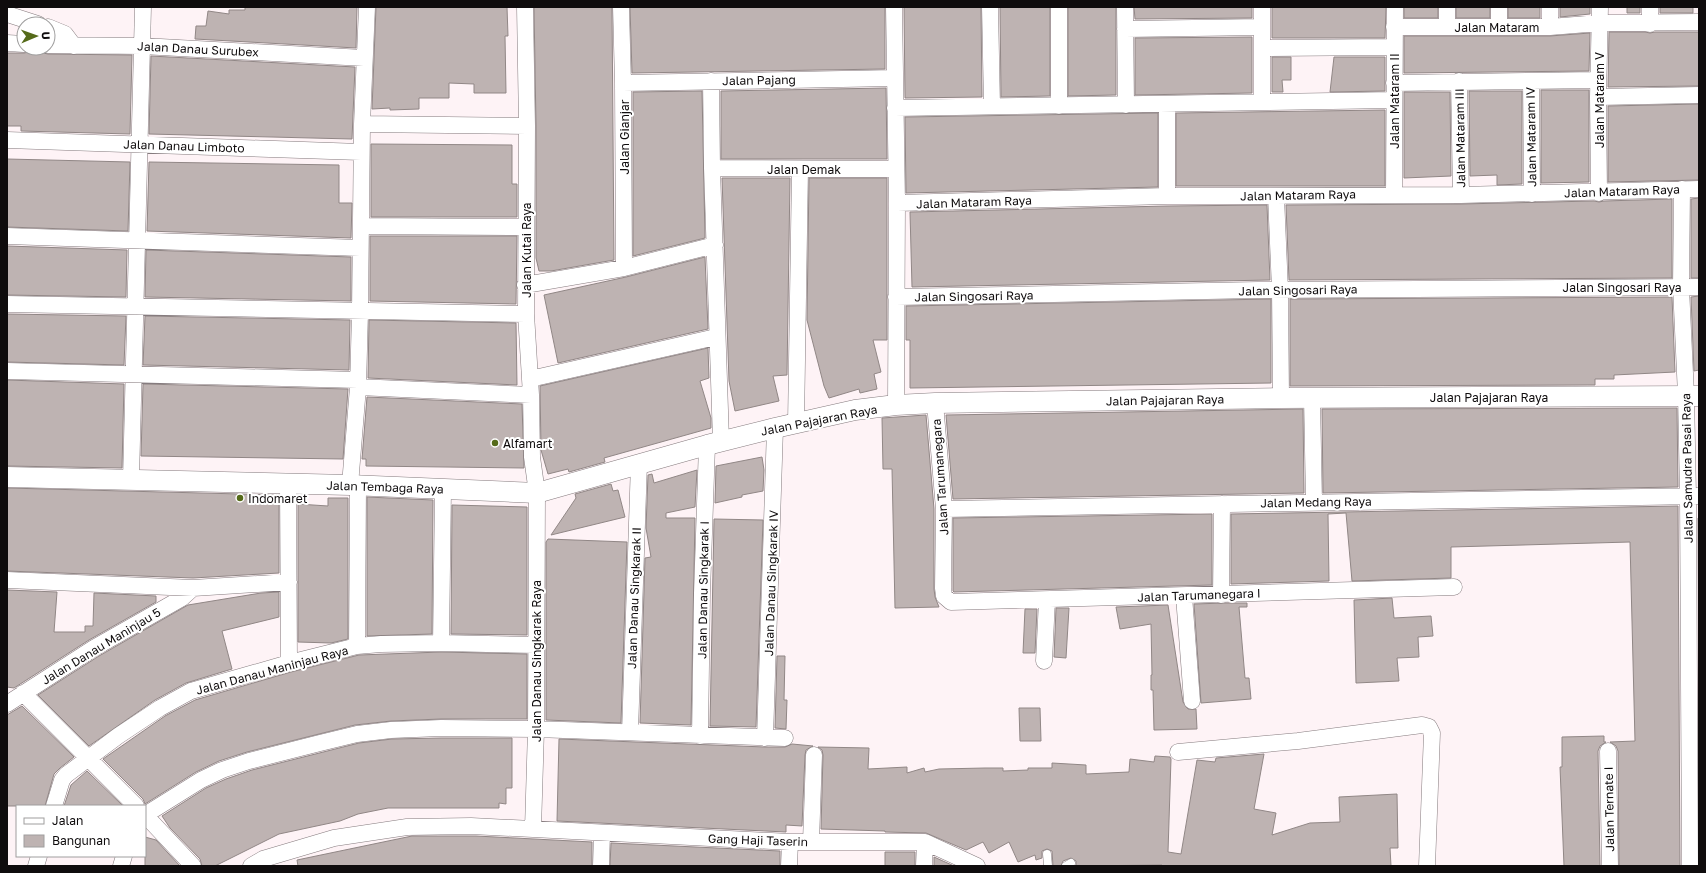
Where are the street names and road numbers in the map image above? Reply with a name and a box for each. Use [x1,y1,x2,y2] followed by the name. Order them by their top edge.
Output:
[1455,20,1539,35] street label: Jalan Mataram
[137,38,260,60] street label: Jalan Danau Surubex
[1592,52,1607,148] street label: Jalan Mataram V
[1387,53,1402,149] street label: Jalan Mataram II
[722,72,796,88] street label: Jalan Pajang
[1523,87,1539,187] street label: Jalan Mataram IV
[1452,88,1468,188] street label: Jalan Mataram III
[617,99,632,174] street label: Jalan Gianjar
[123,136,245,156] street label: Jalan Danau Limboto
[767,162,841,177] street label: Jalan Demak
[1564,181,1680,201] street label: Jalan Mataram Raya
[1240,186,1356,204] street label: Jalan Mataram Raya
[916,192,1032,212] street label: Jalan Mataram Raya
[519,202,534,298] street label: Jalan Kutai Raya
[1562,280,1682,295] street label: Jalan Singosari Raya
[1238,281,1358,299] street label: Jalan Singosari Raya
[914,287,1034,305] street label: Jalan Singosari Raya
[1430,390,1548,405] street label: Jalan Pajajaran Raya
[1106,391,1224,409] street label: Jalan Pajajaran Raya
[1678,393,1696,543] street label: Jalan Samudra Pasai Raya
[759,401,879,439] street label: Jalan Pajajaran Raya
[928,418,952,536] street label: Jalan Tarumanegara
[326,477,444,497] street label: Jalan Tembaga Raya
[1260,494,1372,510] street label: Jalan Medang Raya
[761,510,781,656] street label: Jalan Danau Singkarak IV
[694,521,712,659] street label: Jalan Danau Singkarak I
[624,527,644,669] street label: Jalan Danau Singkarak II
[529,580,544,742] street label: Jalan Danau Singkarak Raya
[1137,585,1261,605] street label: Jalan Tarumanegara I
[39,604,163,688] street label: Jalan Danau Maninjau 5
[194,642,350,698] street label: Jalan Danau Maninjau Raya
[1601,766,1617,852] street label: Jalan Ternate I
[708,831,808,849] street label: Gang Haji Taserin

